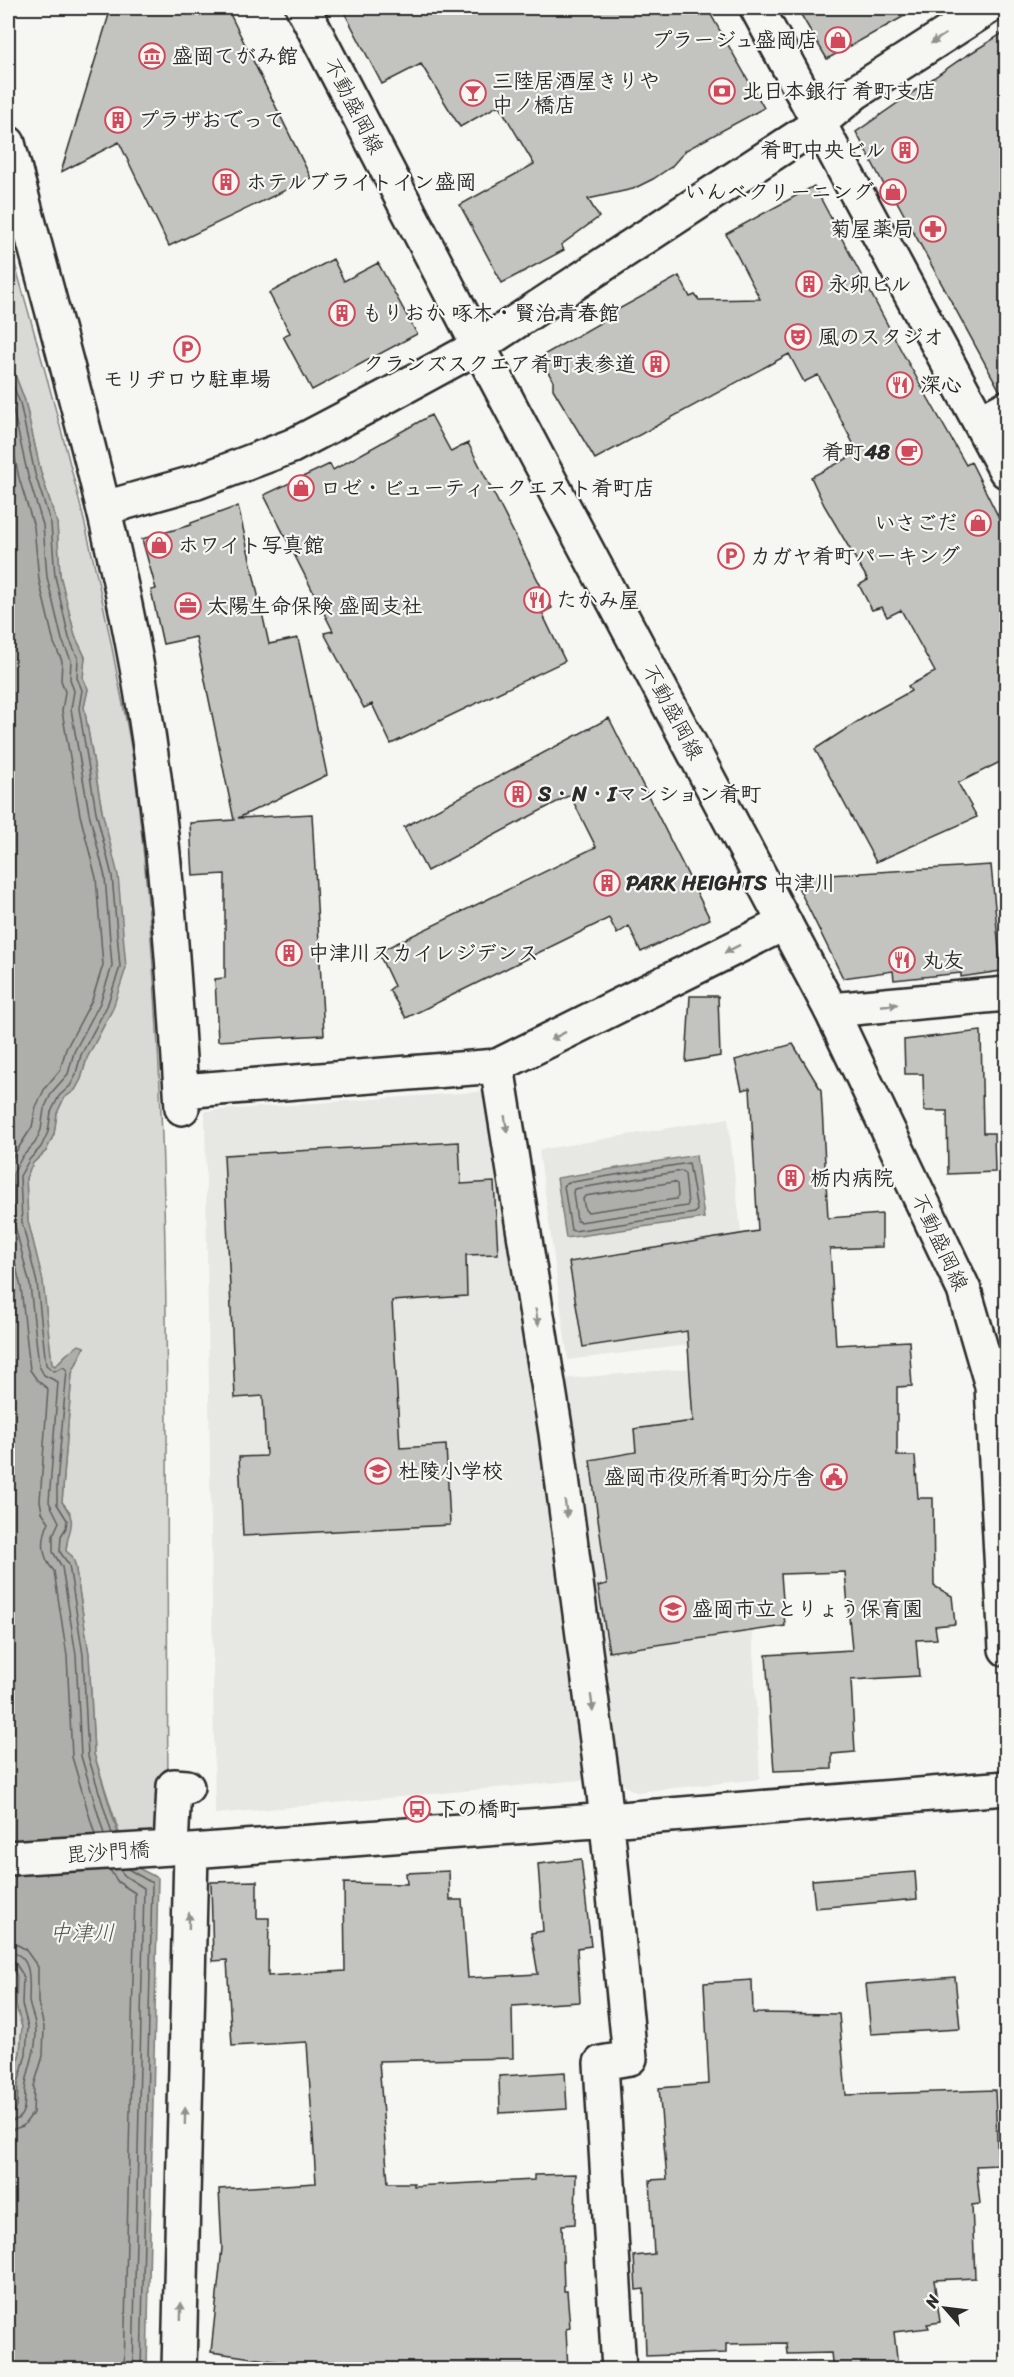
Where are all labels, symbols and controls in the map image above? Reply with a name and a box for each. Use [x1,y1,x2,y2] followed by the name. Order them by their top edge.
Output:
[651,21,818,59] place label: プラージュ盛岡店
[823,25,853,55] shop icon: プラージュ盛岡店
[930,33,946,44] one-way arrow
[172,37,298,75] place label: 盛岡てがみ館
[137,41,167,71] museum icon: 盛岡てがみ館
[313,51,395,161] street label: 不動盛岡線
[492,62,660,124] place label: 三陸居酒屋きりや 中ノ橋店
[742,72,936,110] place label: 北日本銀行 肴町支店
[707,76,737,106] bank icon: 北日本銀行 肴町支店
[458,78,488,108] bar icon: 三陸居酒屋きりや 中ノ橋店
[138,101,285,139] place label: プラザおでって
[103,105,133,135] building icon: プラザおでって
[760,131,886,169] place label: 肴町中央ビル
[890,135,920,165] building icon: 肴町中央ビル
[246,163,477,201] place label: ホテルブライトイン盛岡
[211,167,241,197] building icon: ホテルブライトイン盛岡
[685,173,874,211] place label: いんべクリーニング
[878,177,908,207] shop icon: いんべクリーニング
[830,210,914,248] place label: 菊屋薬局
[918,214,948,244] pharmacy icon: 菊屋薬局
[828,265,912,303] place label: 永卯ビル
[794,269,824,299] building icon: 永卯ビル
[362,294,619,332] place label: もりおか 啄木・賢治青春館
[327,298,357,328] building icon: もりおか 啄木・賢治青春館
[818,318,944,356] place label: 風のスタジオ
[783,322,813,352] theatre icon: 風のスタジオ
[172,334,202,364] parking icon: モリヂロウ駐車場
[363,345,636,383] place label: クランズスクエア肴町表参道
[641,349,671,379] building icon: クランズスクエア肴町表参道
[103,360,271,398] place label: モリヂロウ駐車場
[920,366,962,404] place label: 深心
[885,370,915,400] restaurant icon: 深心
[822,433,890,471] place label: 肴町48
[894,437,924,467] cafe icon: 肴町48
[320,469,655,507] place label: ロゼ・ビューティークエスト肴町店
[286,473,316,503] shop icon: ロゼ・ビューティークエスト肴町店
[874,504,958,542] place label: いさごだ
[963,508,993,538] shop icon: いさごだ
[178,526,325,564] place label: ホワイト写真館
[144,530,174,560] shop icon: ホワイト写真館
[750,537,960,575] place label: カガヤ肴町パーキング
[716,541,746,571] parking icon: カガヤ肴町パーキング
[556,581,640,619] place label: たかみ屋
[522,585,552,615] restaurant icon: たかみ屋
[207,587,422,625] place label: 太陽生命保険 盛岡支社
[173,591,203,621] office icon: 太陽生命保険 盛岡支社
[632,657,714,767] street label: 不動盛岡線
[537,775,761,813] place label: S・N・Iマンション肴町
[503,779,533,809] building icon: S・N・Iマンション肴町
[626,864,836,902] place label: PARK HEIGHTS 中津川
[592,868,622,898] building icon: PARK HEIGHTS 中津川
[308,934,539,972] place label: 中津川スカイレジデンス
[274,938,304,968] building icon: 中津川スカイレジデンス
[922,941,964,979] place label: 丸友
[724,944,741,953] one-way arrow
[887,945,917,975] restaurant icon: 丸友
[879,1000,898,1010] one-way arrow
[549,1031,566,1041] one-way arrow
[502,1115,511,1134] one-way arrow
[810,1159,894,1197] place label: 栃内病院
[776,1163,806,1193] building icon: 栃内病院
[901,1186,979,1298] street label: 不動盛岡線
[533,1307,542,1326] one-way arrow
[398,1452,503,1490] place label: 杜陵小学校
[363,1456,393,1486] school or university icon: 杜陵小学校
[604,1458,814,1496] place label: 盛岡市役所肴町分庁舎
[819,1462,849,1492] public building icon: 盛岡市役所肴町分庁舎
[561,1500,571,1519] one-way arrow
[692,1590,923,1628] place label: 盛岡市立とりょう保育園
[658,1594,688,1624] school or university icon: 盛岡市立とりょう保育園
[587,1693,597,1712] one-way arrow
[436,1790,520,1828] place label: 下の橋町
[402,1794,432,1824] bus stop icon: 下の橋町
[65,1830,151,1874] street label: 毘沙門橋
[184,1912,194,1931] one-way arrow
[49,1913,115,1952] water label: 中津川
[180,2107,190,2126] one-way arrow
[915,2278,975,2338] north arrow
[916,2289,948,2314] text: N
[176,2302,185,2321] one-way arrow

